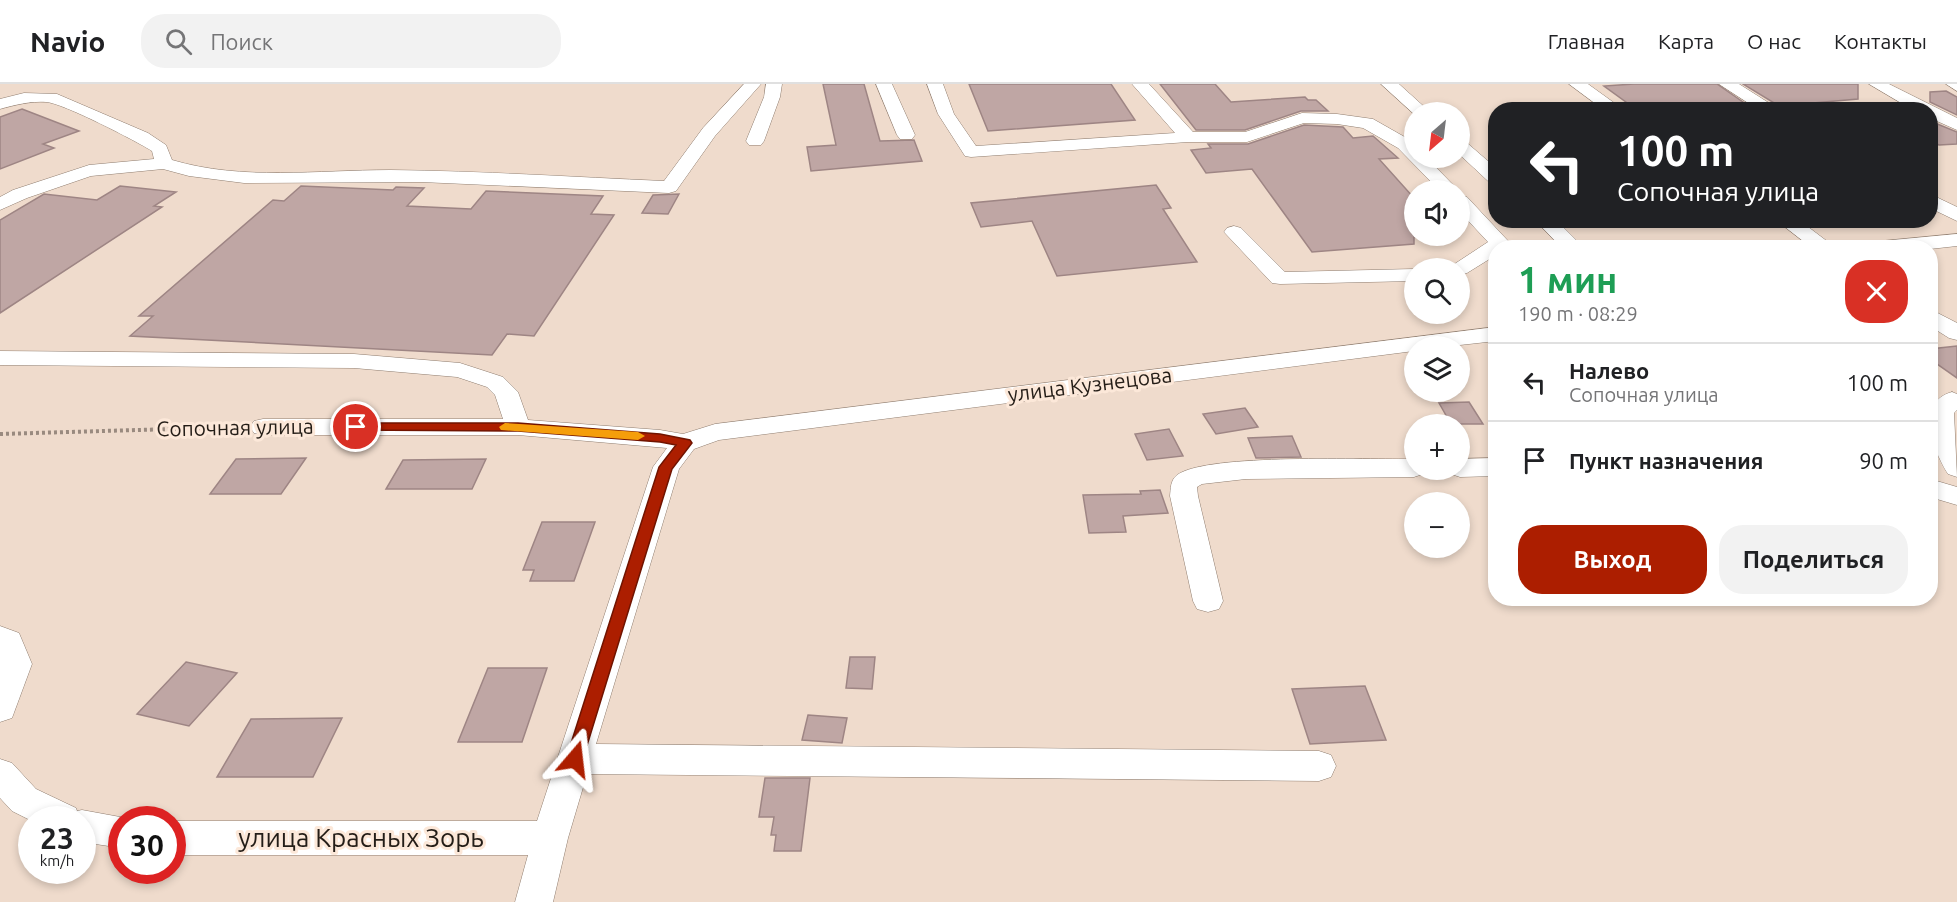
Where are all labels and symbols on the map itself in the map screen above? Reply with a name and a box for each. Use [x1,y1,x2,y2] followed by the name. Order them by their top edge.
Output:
[1404,102,1470,168] north arrow
[1006,362,1173,406] street label: улица Кузнецова
[330,401,381,452] pin
[156,414,314,440] street label: Сопочная улица
[543,727,607,791] position arrow
[108,806,186,884] speed limit sign: 30
[238,823,484,852] street label: улица Красных Зорь

